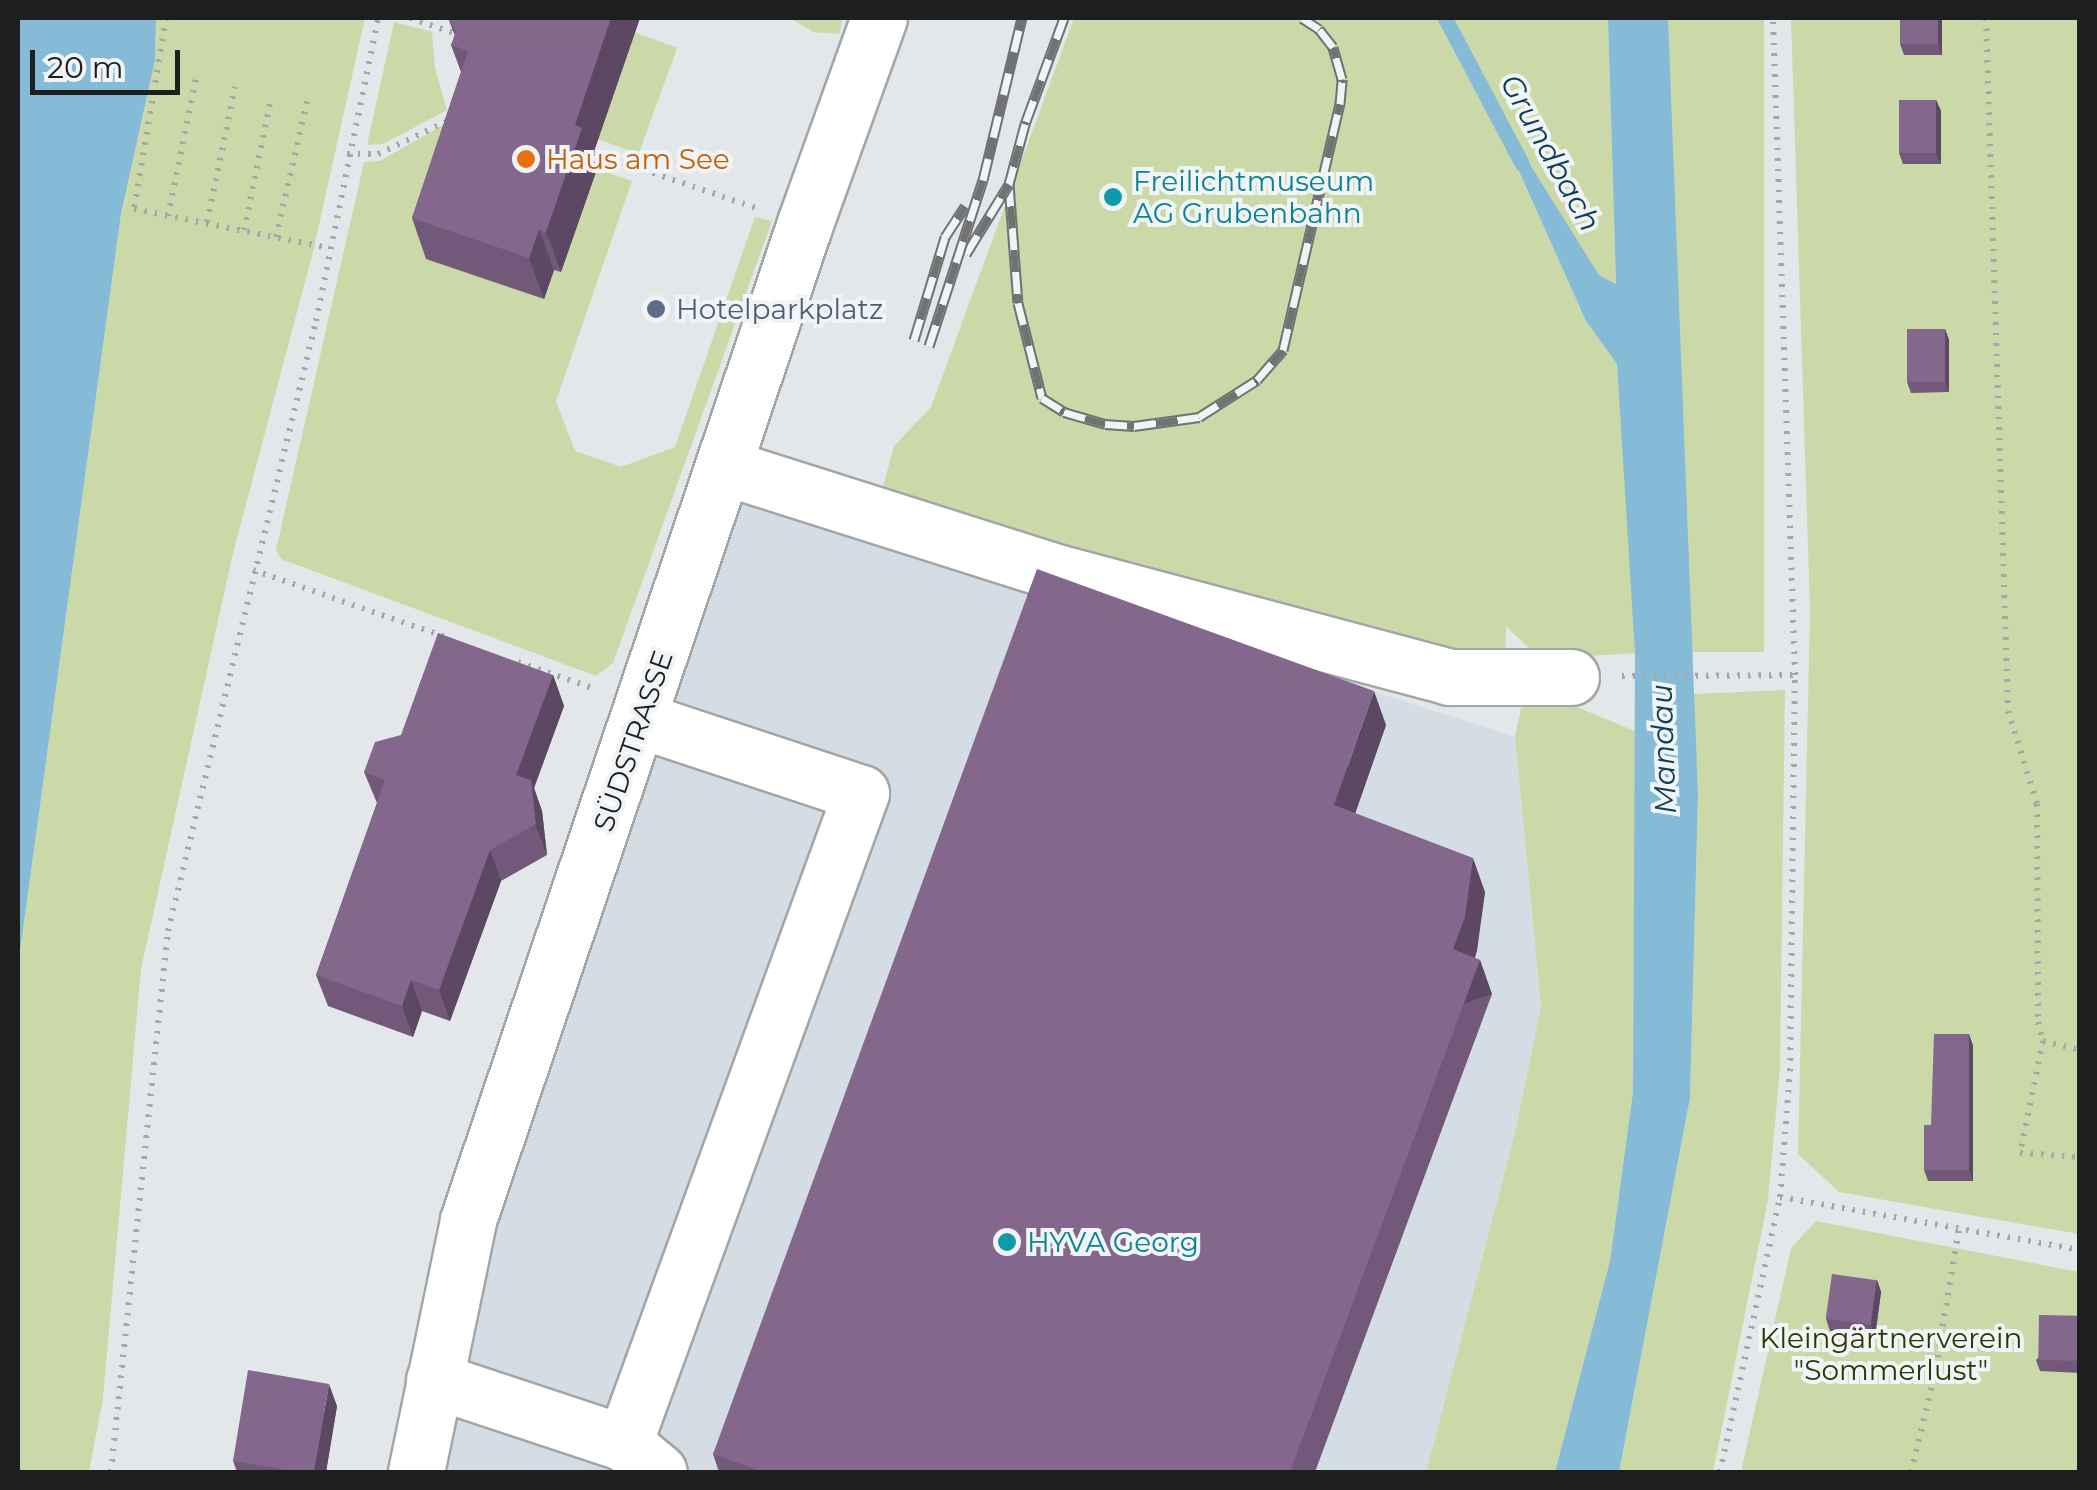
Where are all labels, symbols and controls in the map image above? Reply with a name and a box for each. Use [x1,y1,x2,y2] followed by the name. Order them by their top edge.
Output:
[35,30,185,92] scale bar
[47,49,124,86] text: 20 m
[1492,68,1608,238] water label: Grundbach
[546,142,730,176] place label: Haus am See
[515,148,537,170] marker: Haus am See
[1133,164,1374,230] place label: Freilichtmuseum AG Grubenbahn
[1102,186,1124,208] marker: Freilichtmuseum AG Grubenbahn
[676,292,883,326] place label: Hotelparkplatz
[645,298,667,320] marker: Hotelparkplatz
[586,646,680,836] street label: SÜDSTRASSE
[1644,683,1684,815] water label: Mandau
[1027,1225,1199,1259] place label: HYVA Georg
[996,1231,1018,1253] marker: HYVA Georg
[1760,1321,2022,1387] park label: Kleingärtnerverein "Sommerlust"

